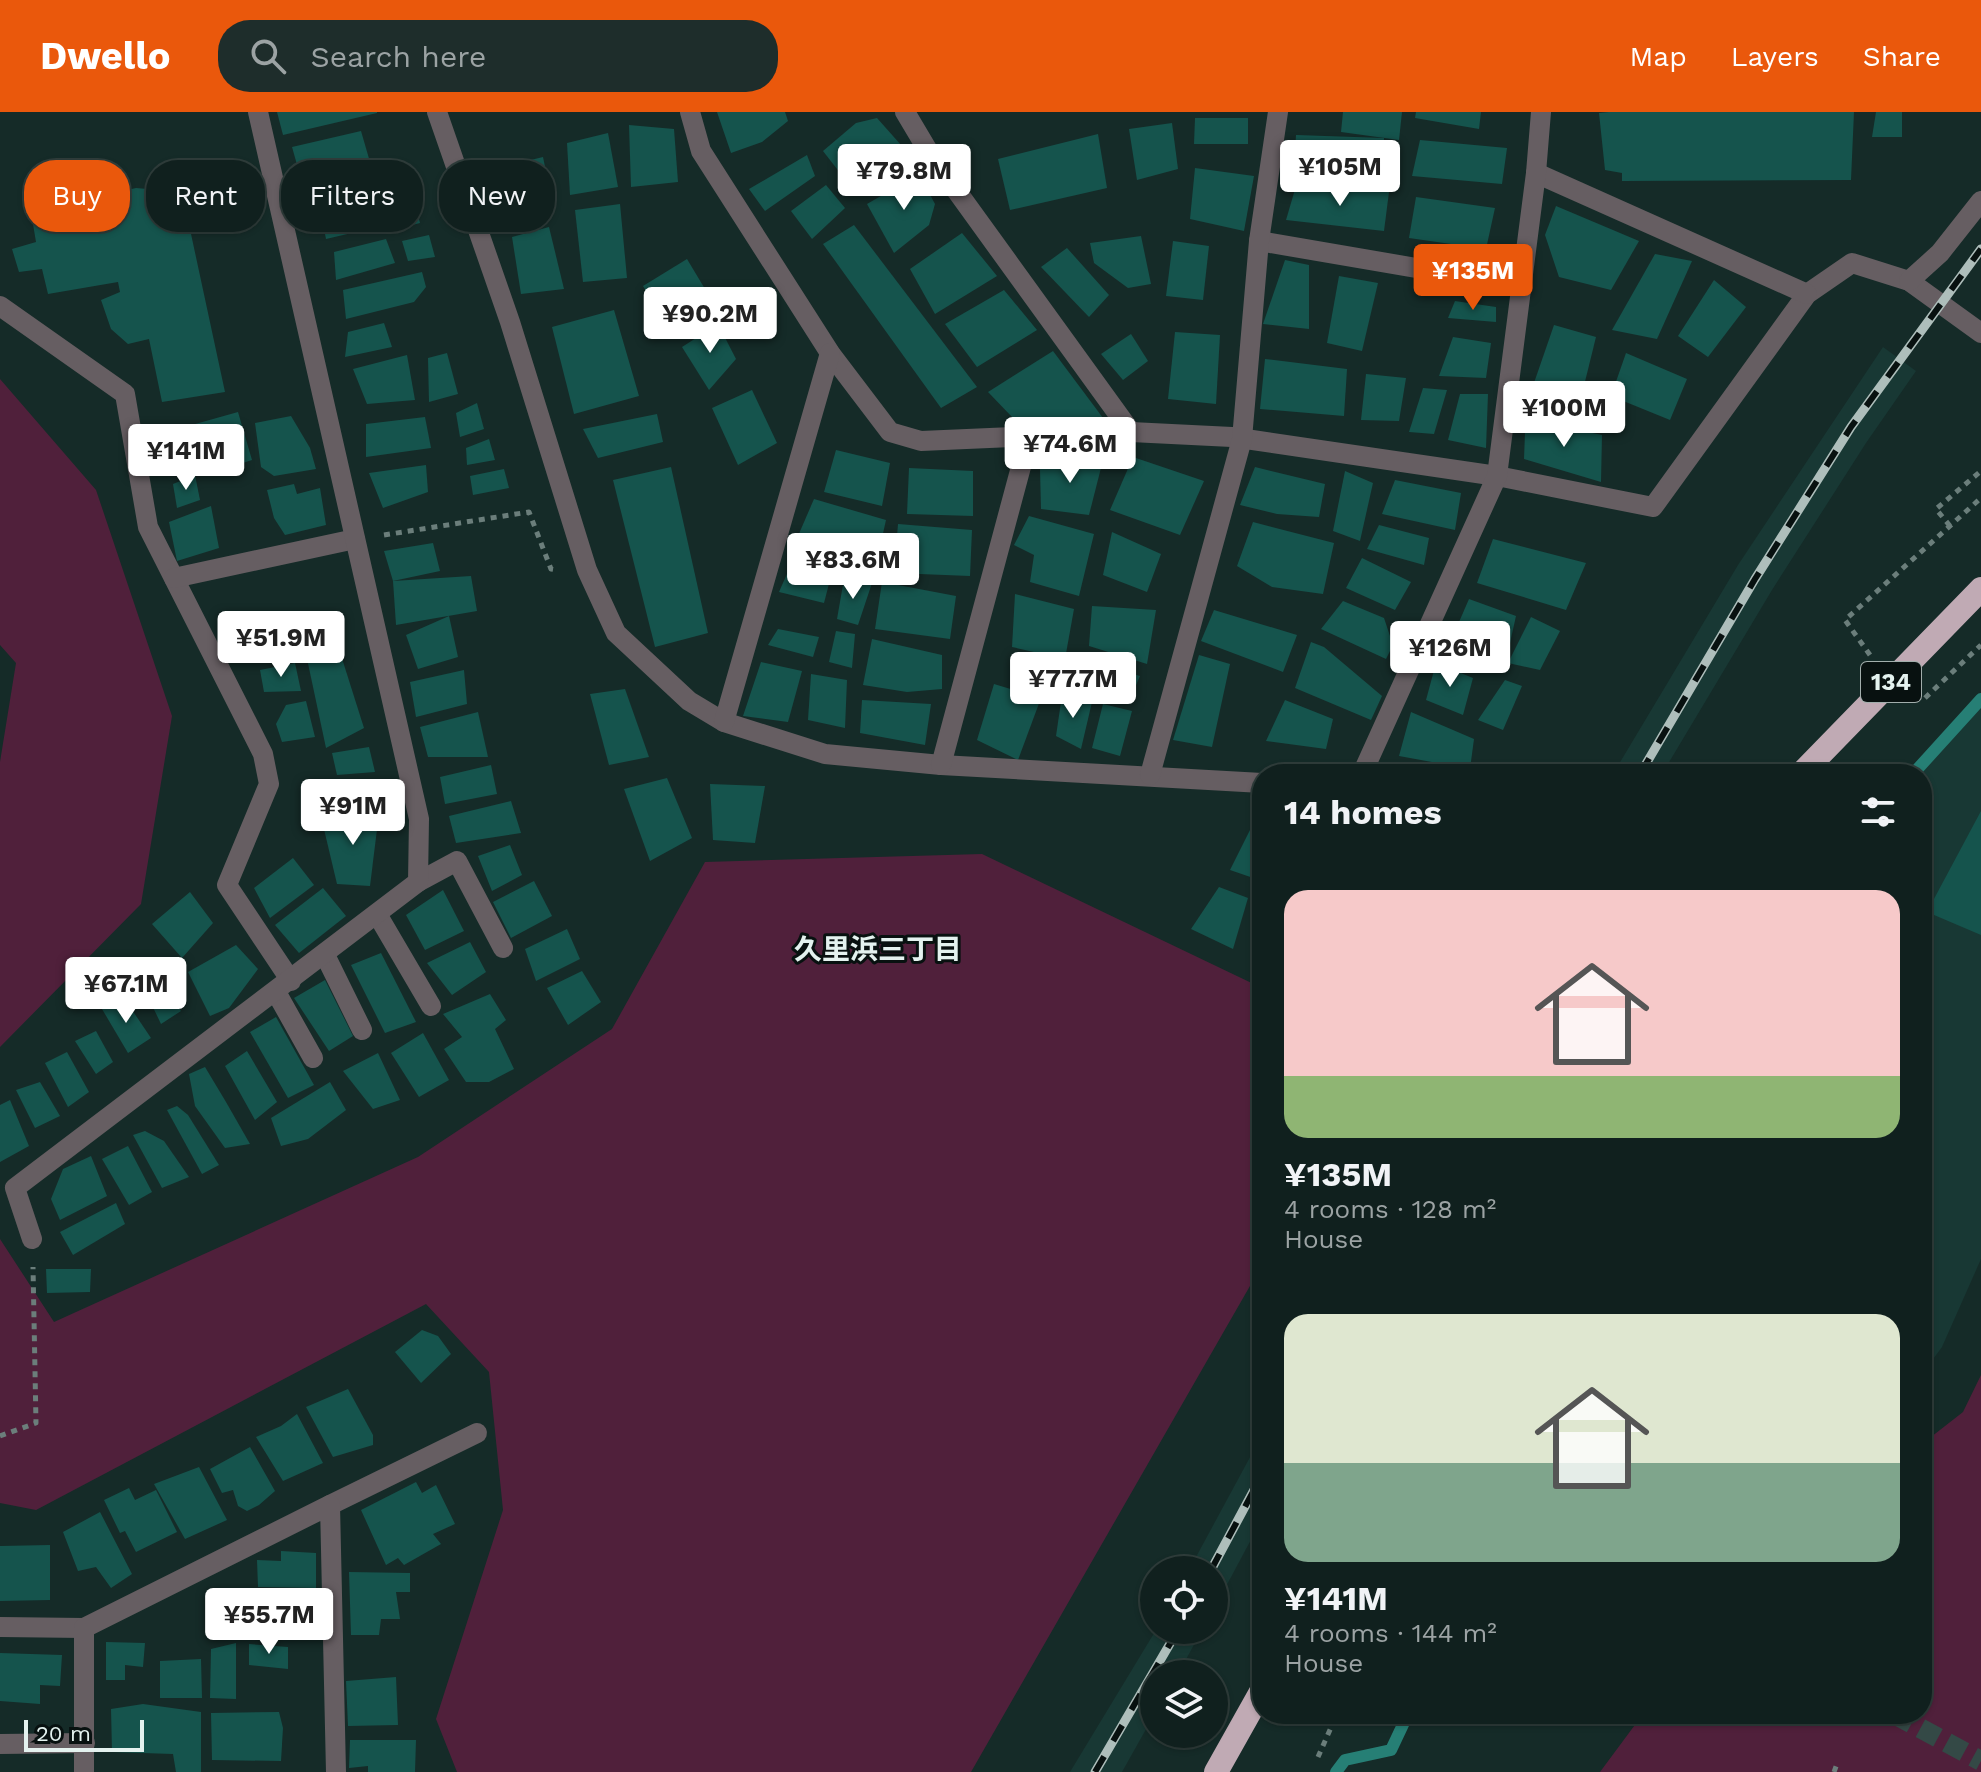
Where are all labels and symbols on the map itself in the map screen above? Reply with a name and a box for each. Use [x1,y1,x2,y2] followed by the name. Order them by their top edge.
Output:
[1284,140,1396,208] pin: ¥105M
[839,144,969,212] pin: ¥79.8M
[1417,244,1529,312] pin: ¥135M
[645,287,775,355] pin: ¥90.2M
[1508,381,1620,449] pin: ¥100M
[1005,417,1135,485] pin: ¥74.6M
[130,424,242,492] pin: ¥141M
[788,533,918,601] pin: ¥83.6M
[216,611,346,679] pin: ¥51.9M
[1394,621,1506,689] pin: ¥126M
[1008,652,1138,720] pin: ¥77.7M
[1861,662,1921,702] road number: 134
[306,779,400,847] pin: ¥91M
[794,933,962,966] district label: 久里浜三丁目
[61,957,191,1025] pin: ¥67.1M
[204,1588,334,1656] pin: ¥55.7M
[24,1716,144,1752] scale bar

